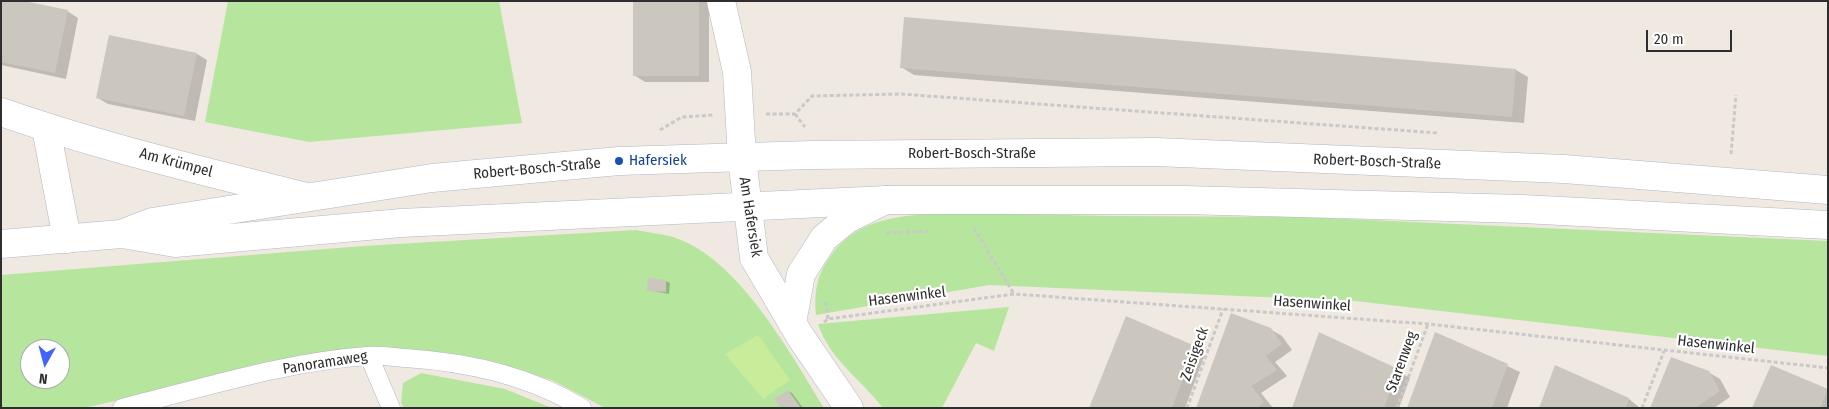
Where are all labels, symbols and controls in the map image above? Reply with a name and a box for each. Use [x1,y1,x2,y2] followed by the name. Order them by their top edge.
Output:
[1649,20,1735,52] scale bar
[1654,30,1684,48] text: 20 m
[138,145,214,181] street label: Am Krümpel
[908,145,1036,163] street label: Robert-Bosch-Straße
[1313,151,1441,173] street label: Robert-Bosch-Straße
[629,152,687,170] place label: Hafersiek
[472,154,602,184] street label: Robert-Bosch-Straße
[613,155,625,167] marker: Hafersiek
[735,176,765,258] street label: Am Hafersiek
[867,283,947,311] street label: Hasenwinkel
[1273,292,1351,316] street label: Hasenwinkel
[1177,325,1213,383] street label: Zeisigeck
[1383,329,1421,395] street label: Starenweg
[1676,332,1756,358] street label: Hasenwinkel
[20,339,70,389] north arrow
[281,347,369,379] street label: Panoramaweg
[38,369,48,387] text: N

